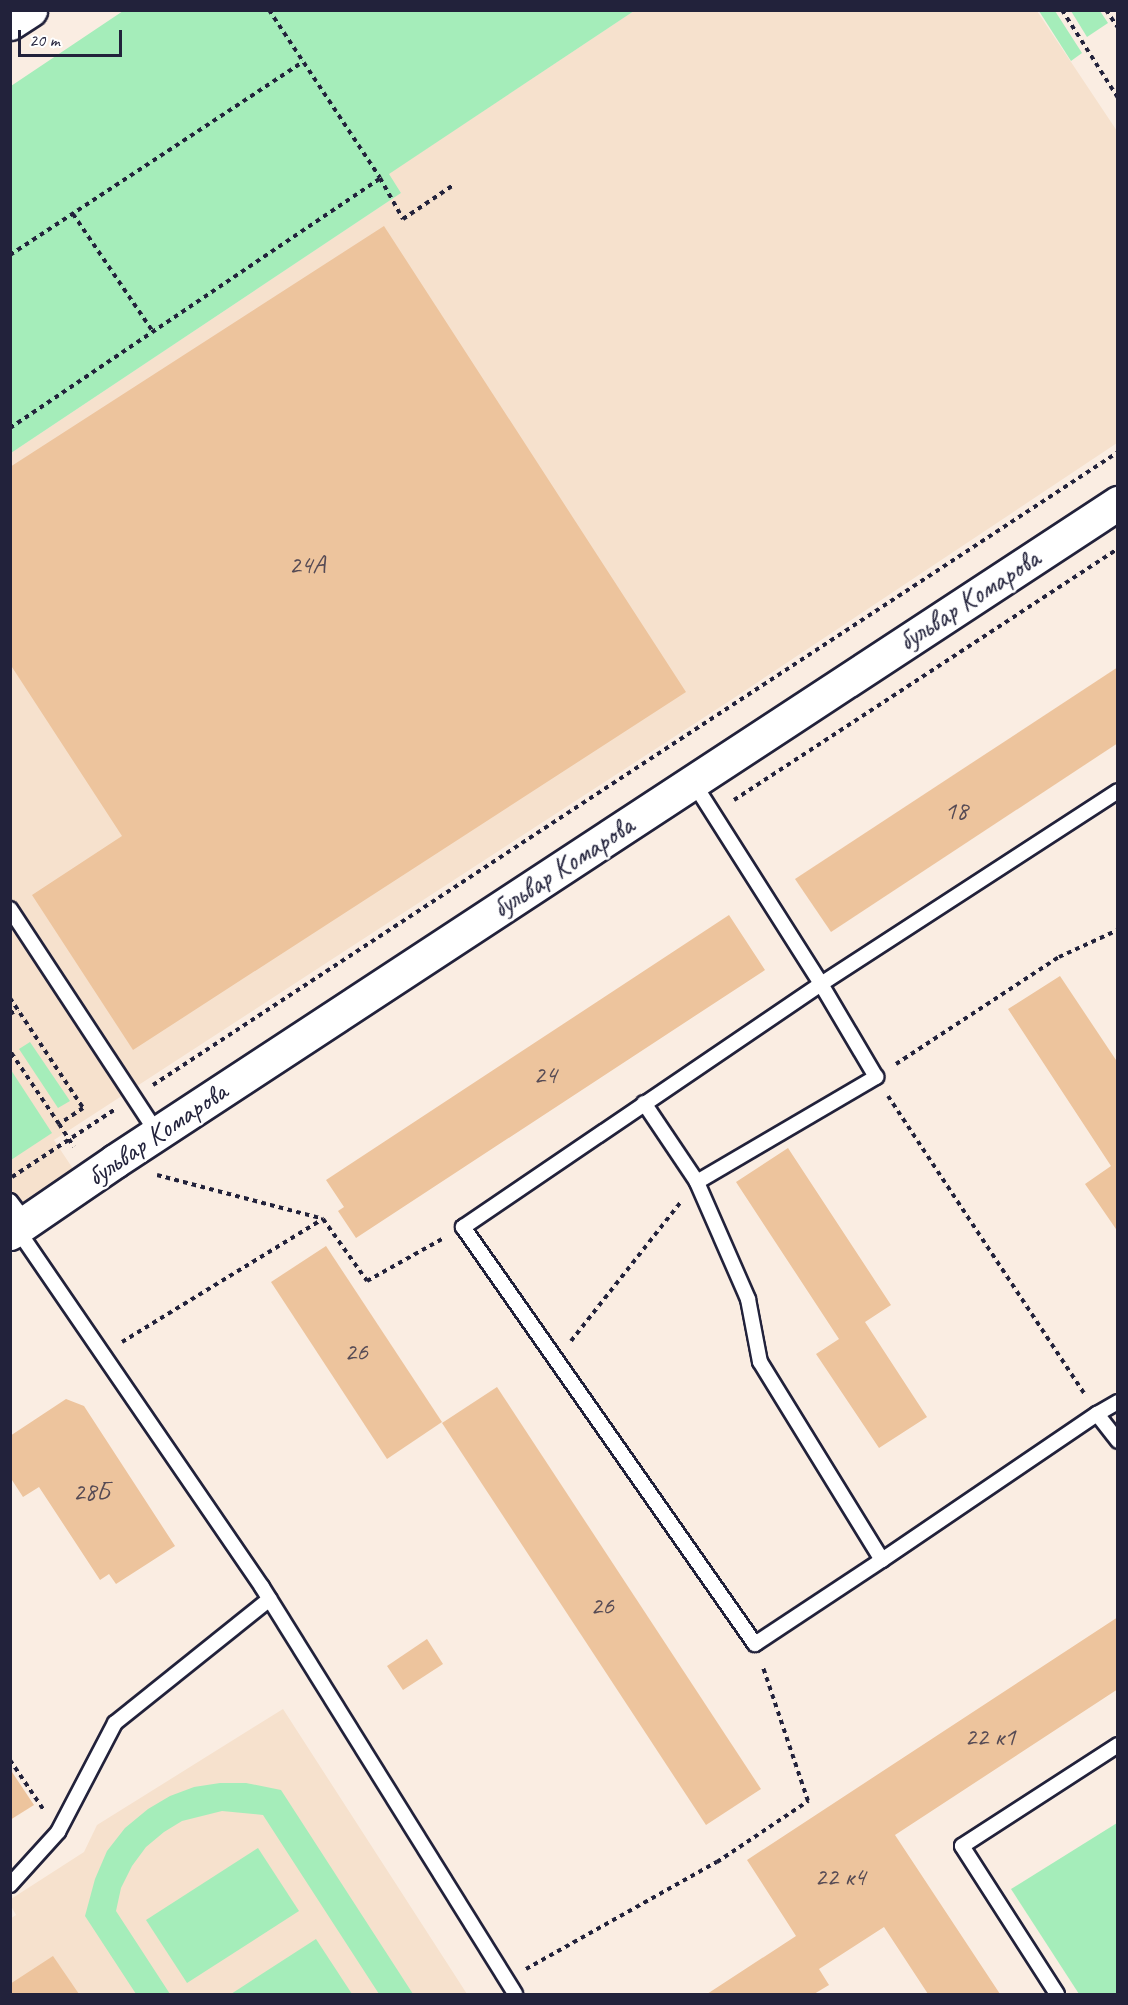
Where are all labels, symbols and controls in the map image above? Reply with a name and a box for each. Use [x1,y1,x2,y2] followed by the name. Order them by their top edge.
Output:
[21,18,124,56] scale bar
[29,29,60,51] text: 20 m
[892,542,1046,658] street label: бульвар Комарова
[289,549,325,581] house number: 24А
[944,795,968,827] house number: 18
[486,809,640,925] street label: бульвар Комарова
[533,1059,557,1091] house number: 24
[81,1075,233,1193] street label: бульвар Комарова
[344,1336,368,1368] house number: 26
[73,1476,109,1508] house number: 28Б
[590,1590,614,1622] house number: 26
[965,1721,1015,1753] house number: 22 к1
[815,1861,865,1893] house number: 22 к4

